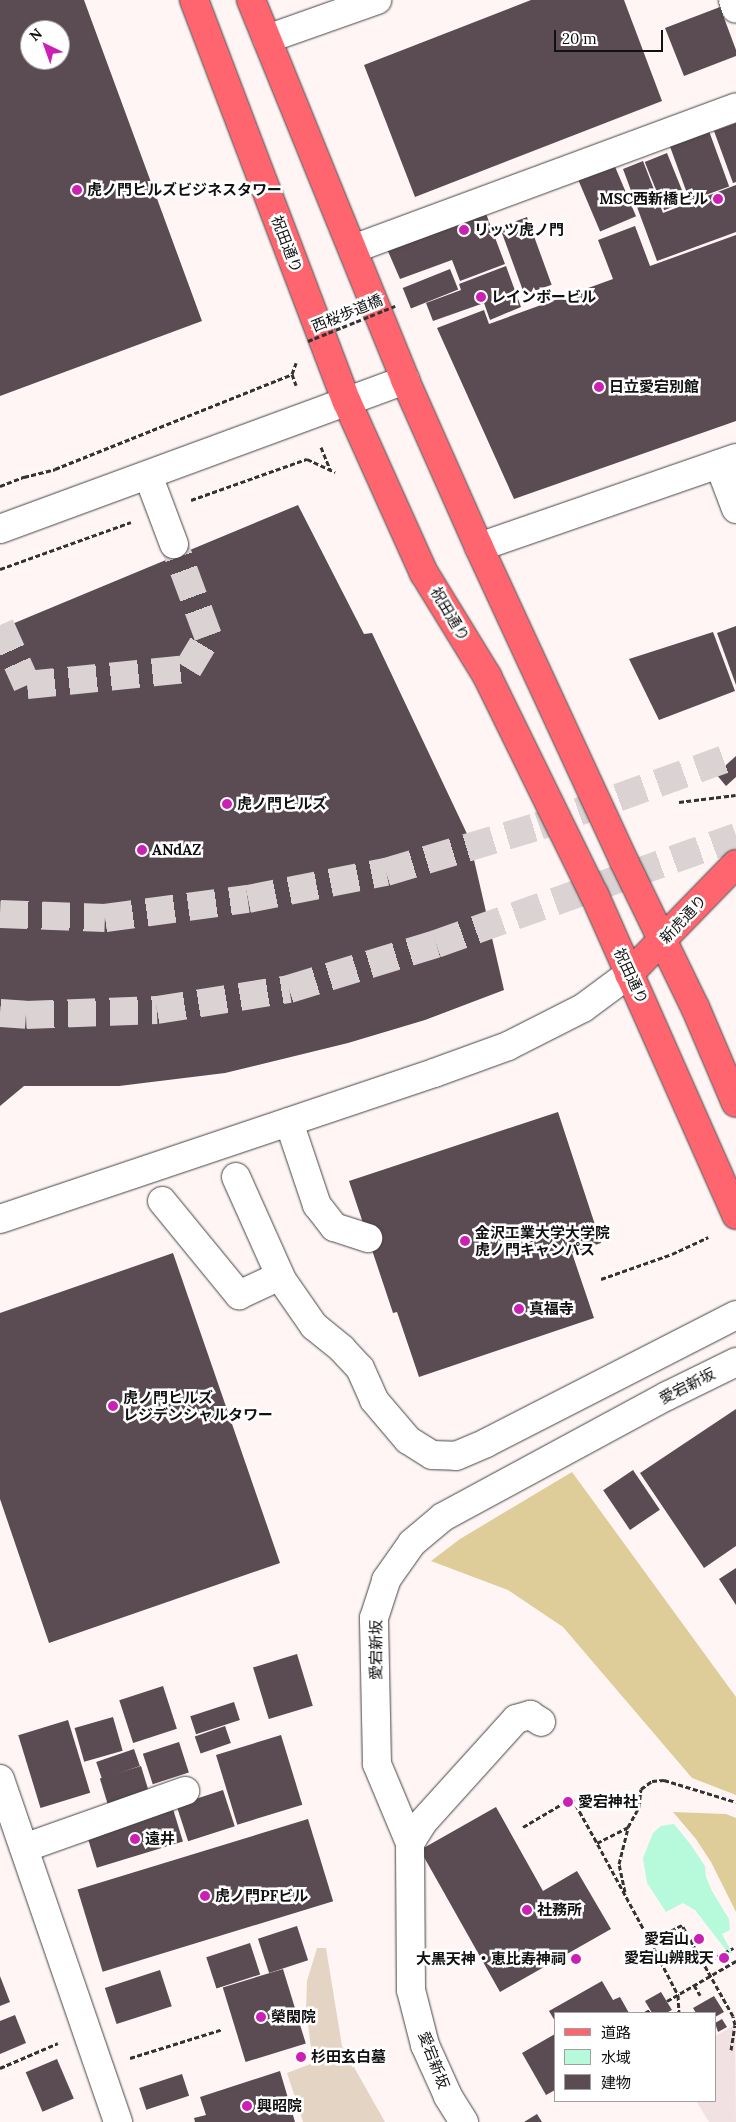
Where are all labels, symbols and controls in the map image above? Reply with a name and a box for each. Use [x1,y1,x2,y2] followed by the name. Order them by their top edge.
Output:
[20,20,70,70] north arrow
[556,20,665,52] scale bar
[26,24,46,45] text: N
[562,29,597,48] text: 20 m
[87,181,282,199] place label: 虎ノ門ヒルズビジネスタワー
[71,184,83,196] marker: 虎ノ門ヒルズビジネスタワー
[599,190,708,208] place label: MSC西新橋ビル
[712,193,724,205] marker: MSC西新橋ビル
[268,213,306,275] street label: 祝田通り
[474,221,564,239] place label: リッツ虎ノ門
[458,224,470,236] marker: リッツ虎ノ門
[491,288,596,306] place label: レインボービル
[309,291,385,335] street label: 西桜歩道橋
[475,291,487,303] marker: レインボービル
[609,378,699,396] place label: 日立愛宕別館
[593,381,605,393] marker: 日立愛宕別館
[427,584,473,644] street label: 祝田通り
[237,795,327,813] place label: 虎ノ門ヒルズ
[221,798,233,810] marker: 虎ノ門ヒルズ
[152,841,201,859] place label: ANdAZ
[136,844,148,856] marker: ANdAZ
[656,891,710,947] street label: 新虎通り
[610,945,652,1007] street label: 祝田通り
[475,1223,610,1258] place label: 金沢工業大学大学院 虎ノ門キャンパス
[459,1235,471,1247] marker: 金沢工業大学大学院 虎ノ門キャンパス
[529,1300,574,1318] place label: 真福寺
[513,1303,525,1315] marker: 真福寺
[656,1364,718,1408] street label: 愛宕新坂
[123,1388,273,1423] place label: 虎ノ門ヒルズ レジデンシャルタワー
[107,1400,119,1412] marker: 虎ノ門ヒルズ レジデンシャルタワー
[367,1620,385,1680] street label: 愛宕新坂
[578,1793,638,1811] place label: 愛宕神社
[562,1796,574,1808] marker: 愛宕神社
[145,1830,175,1848] place label: 遠井
[129,1833,141,1845] marker: 遠井
[215,1887,308,1905] place label: 虎ノ門PFビル
[199,1890,211,1902] marker: 虎ノ門PFビル
[537,1901,582,1919] place label: 社務所
[521,1904,533,1916] marker: 社務所
[644,1930,689,1948] place label: 愛宕山
[693,1933,705,1945] marker: 愛宕山
[624,1949,714,1967] place label: 愛宕山辨戝天
[416,1950,566,1968] place label: 大黒天神・恵比寿神祠
[718,1952,730,1964] marker: 愛宕山辨戝天
[570,1953,582,1965] marker: 大黒天神・恵比寿神祠
[271,2008,316,2026] place label: 榮閑院
[255,2011,267,2023] marker: 榮閑院
[554,2012,716,2102] legend
[601,2023,631,2042] text: 道路
[415,2029,453,2091] street label: 愛宕新坂
[311,2048,386,2066] place label: 杉田玄白墓
[601,2048,631,2067] text: 水域
[295,2051,307,2063] marker: 杉田玄白墓
[601,2073,631,2092] text: 建物
[257,2097,302,2115] place label: 興昭院
[241,2100,253,2112] marker: 興昭院

